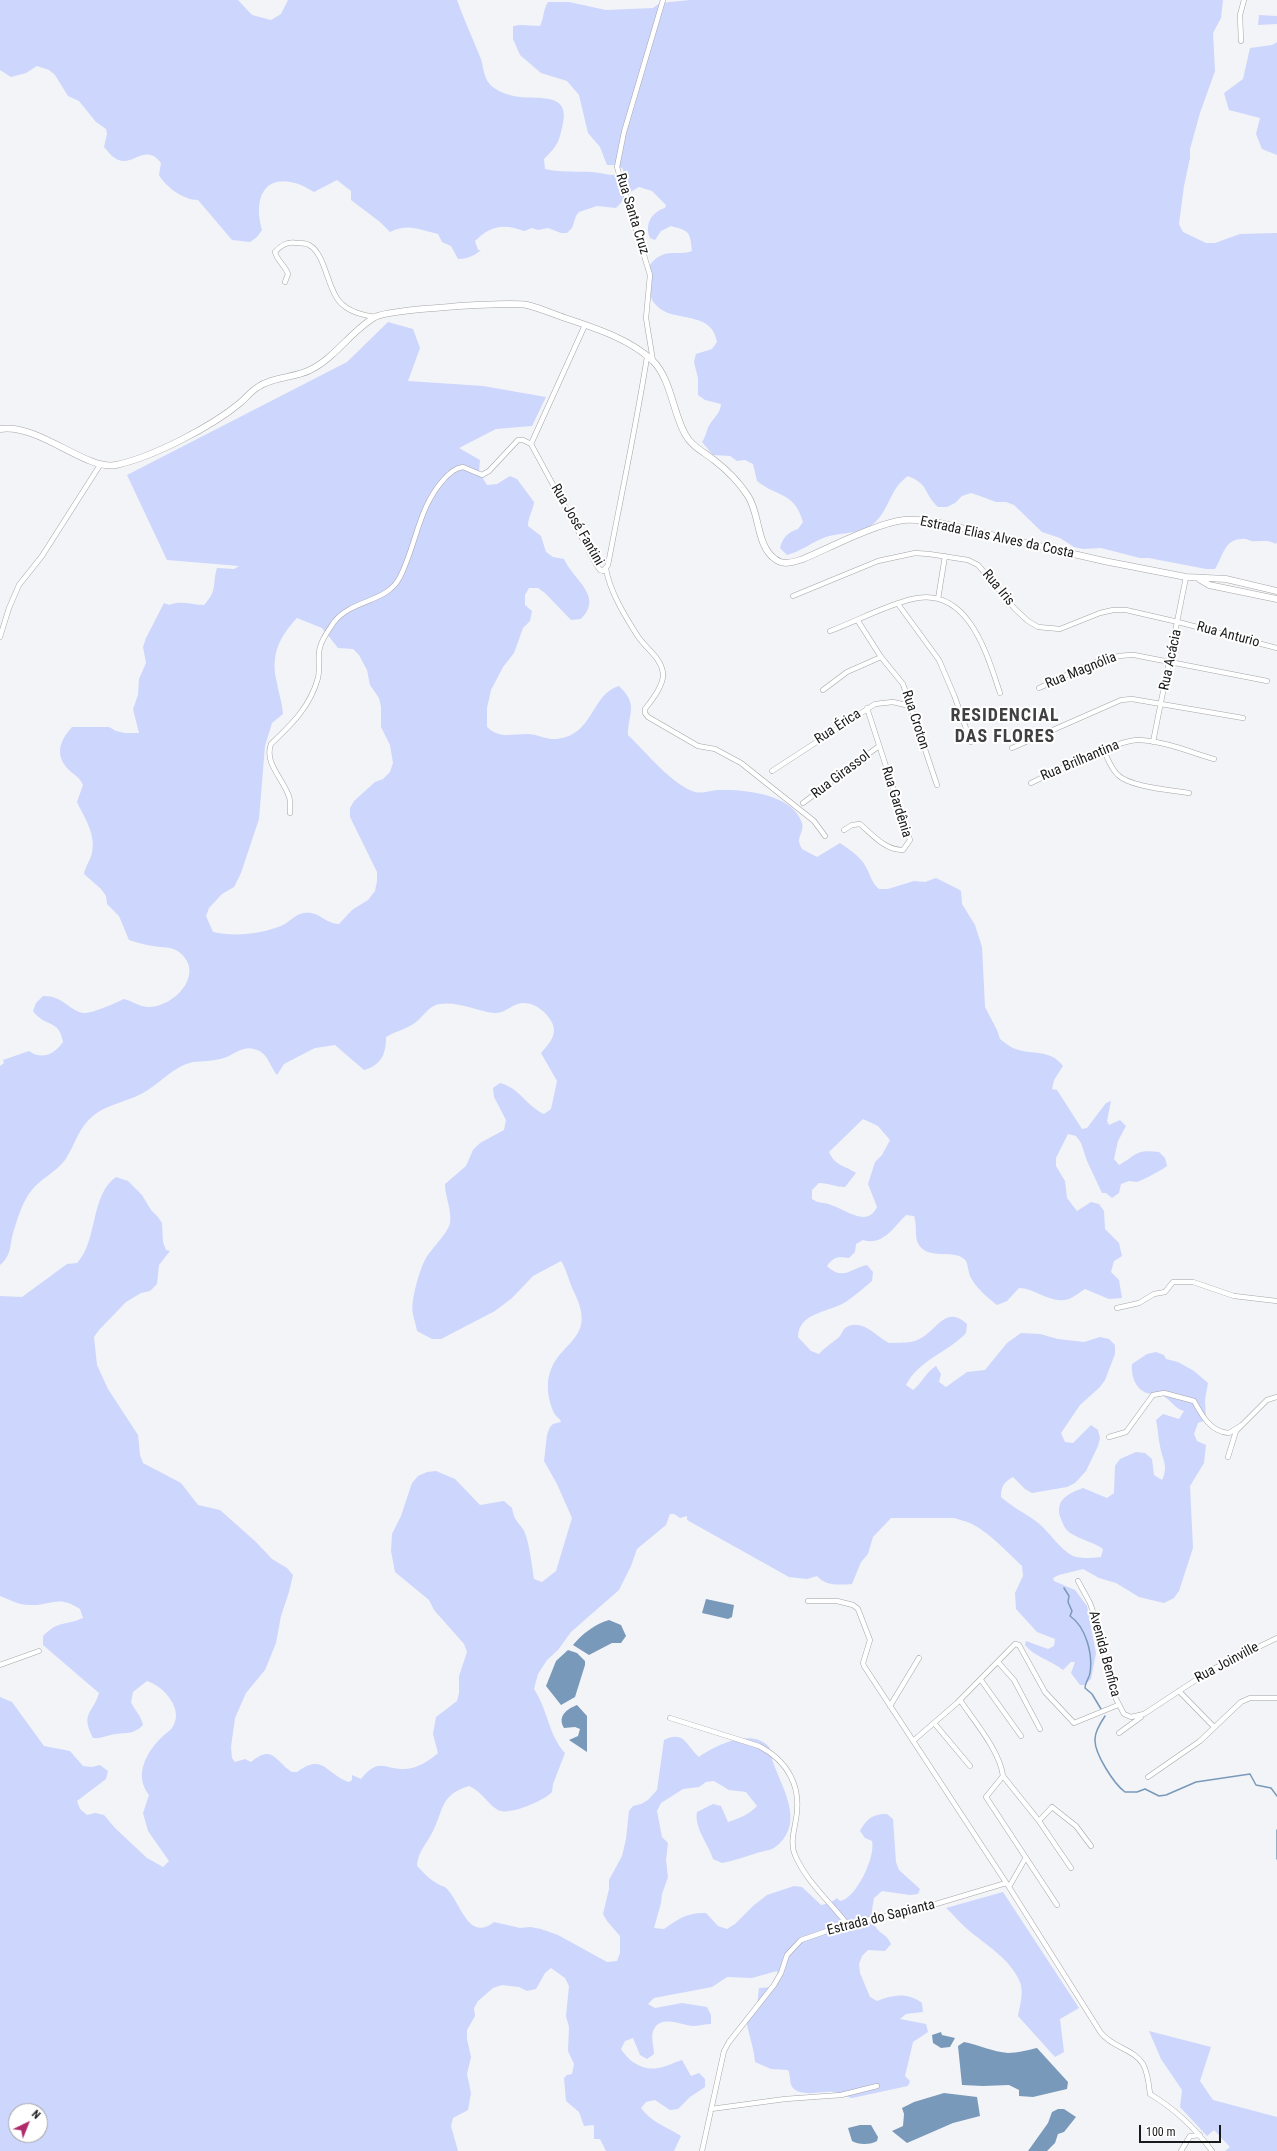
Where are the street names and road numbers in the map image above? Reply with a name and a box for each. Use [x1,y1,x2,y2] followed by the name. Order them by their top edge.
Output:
[612,171,652,257] street label: Rua Santa Cruz
[547,481,607,569] street label: Rua José Fantini
[918,513,1076,563] street label: Estrada Elias Alves da Costa
[978,567,1018,609] street label: Rua Iris
[1195,619,1261,651] street label: Rua Anturio
[1156,628,1186,692] street label: Rua Acácia
[1043,649,1119,693] street label: Rua Magnólia
[898,688,932,752] street label: Rua Croton
[812,706,864,748] street label: Rua Érica
[1038,737,1122,785] street label: Rua Brilhantina
[808,747,874,803] street label: Rua Girassol
[877,764,915,840] street label: Rua Gardênia
[1084,1609,1124,1699] street label: Avenida Benfica
[1192,1639,1262,1687] street label: Rua Joinville
[825,1896,937,1940] street label: Estrada do Sapianta

